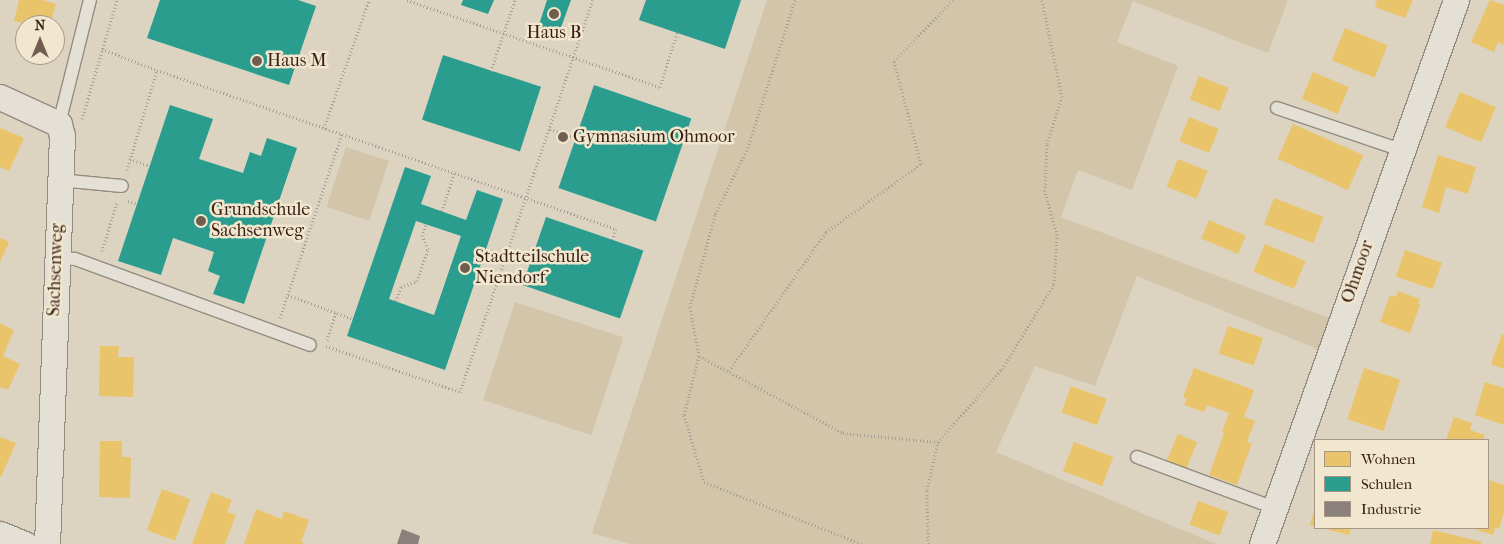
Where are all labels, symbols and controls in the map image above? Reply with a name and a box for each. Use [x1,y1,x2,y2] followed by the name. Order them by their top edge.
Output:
[548,8,560,20] marker: Haus B
[15,15,65,65] north arrow
[35,17,45,34] text: N
[527,22,581,44] place label: Haus B
[267,50,327,72] place label: Haus M
[251,55,263,67] marker: Haus M
[573,126,735,148] place label: Gymnasium Ohmoor
[557,131,569,143] marker: Gymnasium Ohmoor
[211,200,310,242] place label: Grundschule Sachsenweg
[195,215,207,227] marker: Grundschule Sachsenweg
[44,223,68,317] street label: Sachsenweg
[1337,238,1379,306] street label: Ohmoor
[475,247,589,290] place label: Stadtteilschule Niendorf
[459,262,471,274] marker: Stadtteilschule Niendorf
[1314,439,1489,529] legend
[1361,450,1415,468] text: Wohnen
[1361,475,1412,493] text: Schulen
[1361,500,1421,518] text: Industrie

